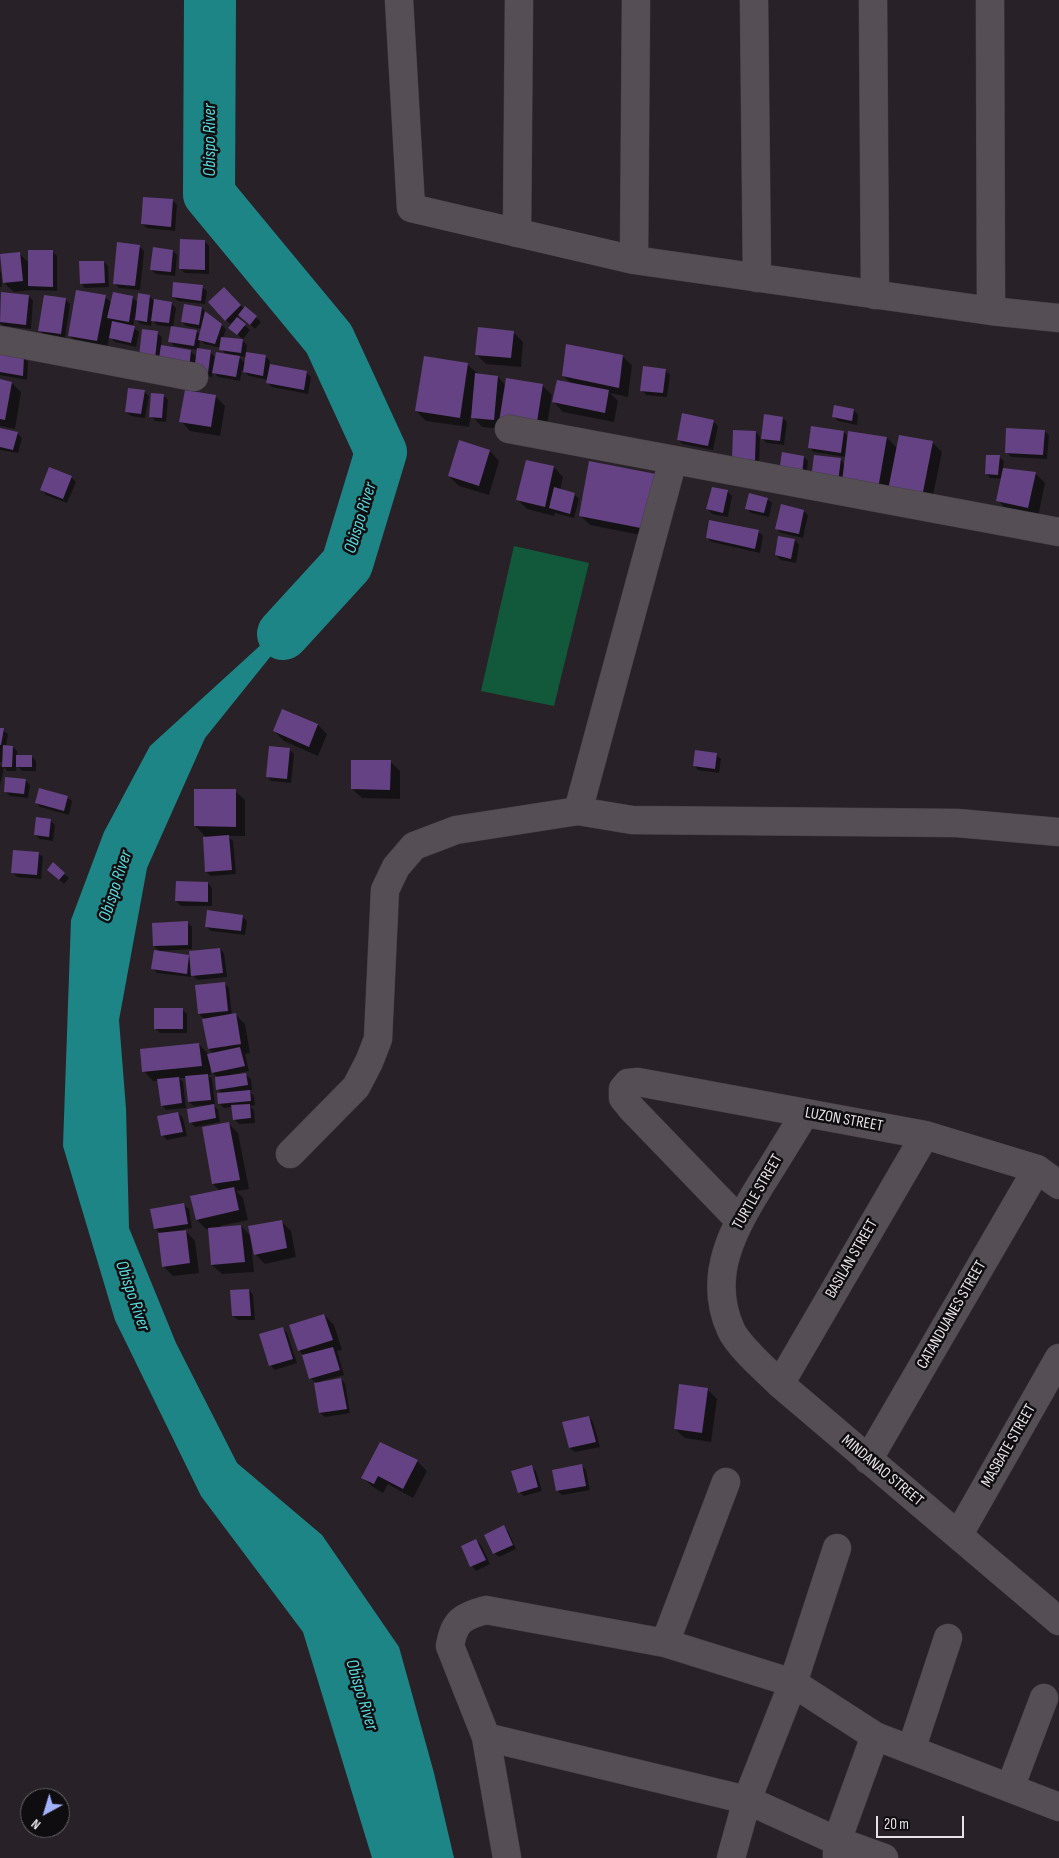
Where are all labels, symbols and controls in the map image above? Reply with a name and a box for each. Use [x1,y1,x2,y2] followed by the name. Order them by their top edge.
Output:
[199,103,221,177] water label: Obispo River
[340,480,382,556] water label: Obispo River
[94,848,138,924] water label: Obispo River
[803,1104,885,1136] street label: LUZON STREET
[729,1151,787,1233] street label: TURTLE STREET
[822,1216,882,1302] street label: BASILAN STREET
[913,1257,991,1373] street label: CATANDUANES STREET
[110,1258,154,1334] water label: Obispo River
[978,1401,1040,1491] street label: MASBATE STREET
[837,1431,927,1511] street label: MINDANAO STREET
[340,1657,382,1733] water label: Obispo River
[20,1788,70,1838] north arrow
[879,1806,966,1838] scale bar
[28,1815,44,1833] text: N
[884,1815,909,1834] text: 20 m

